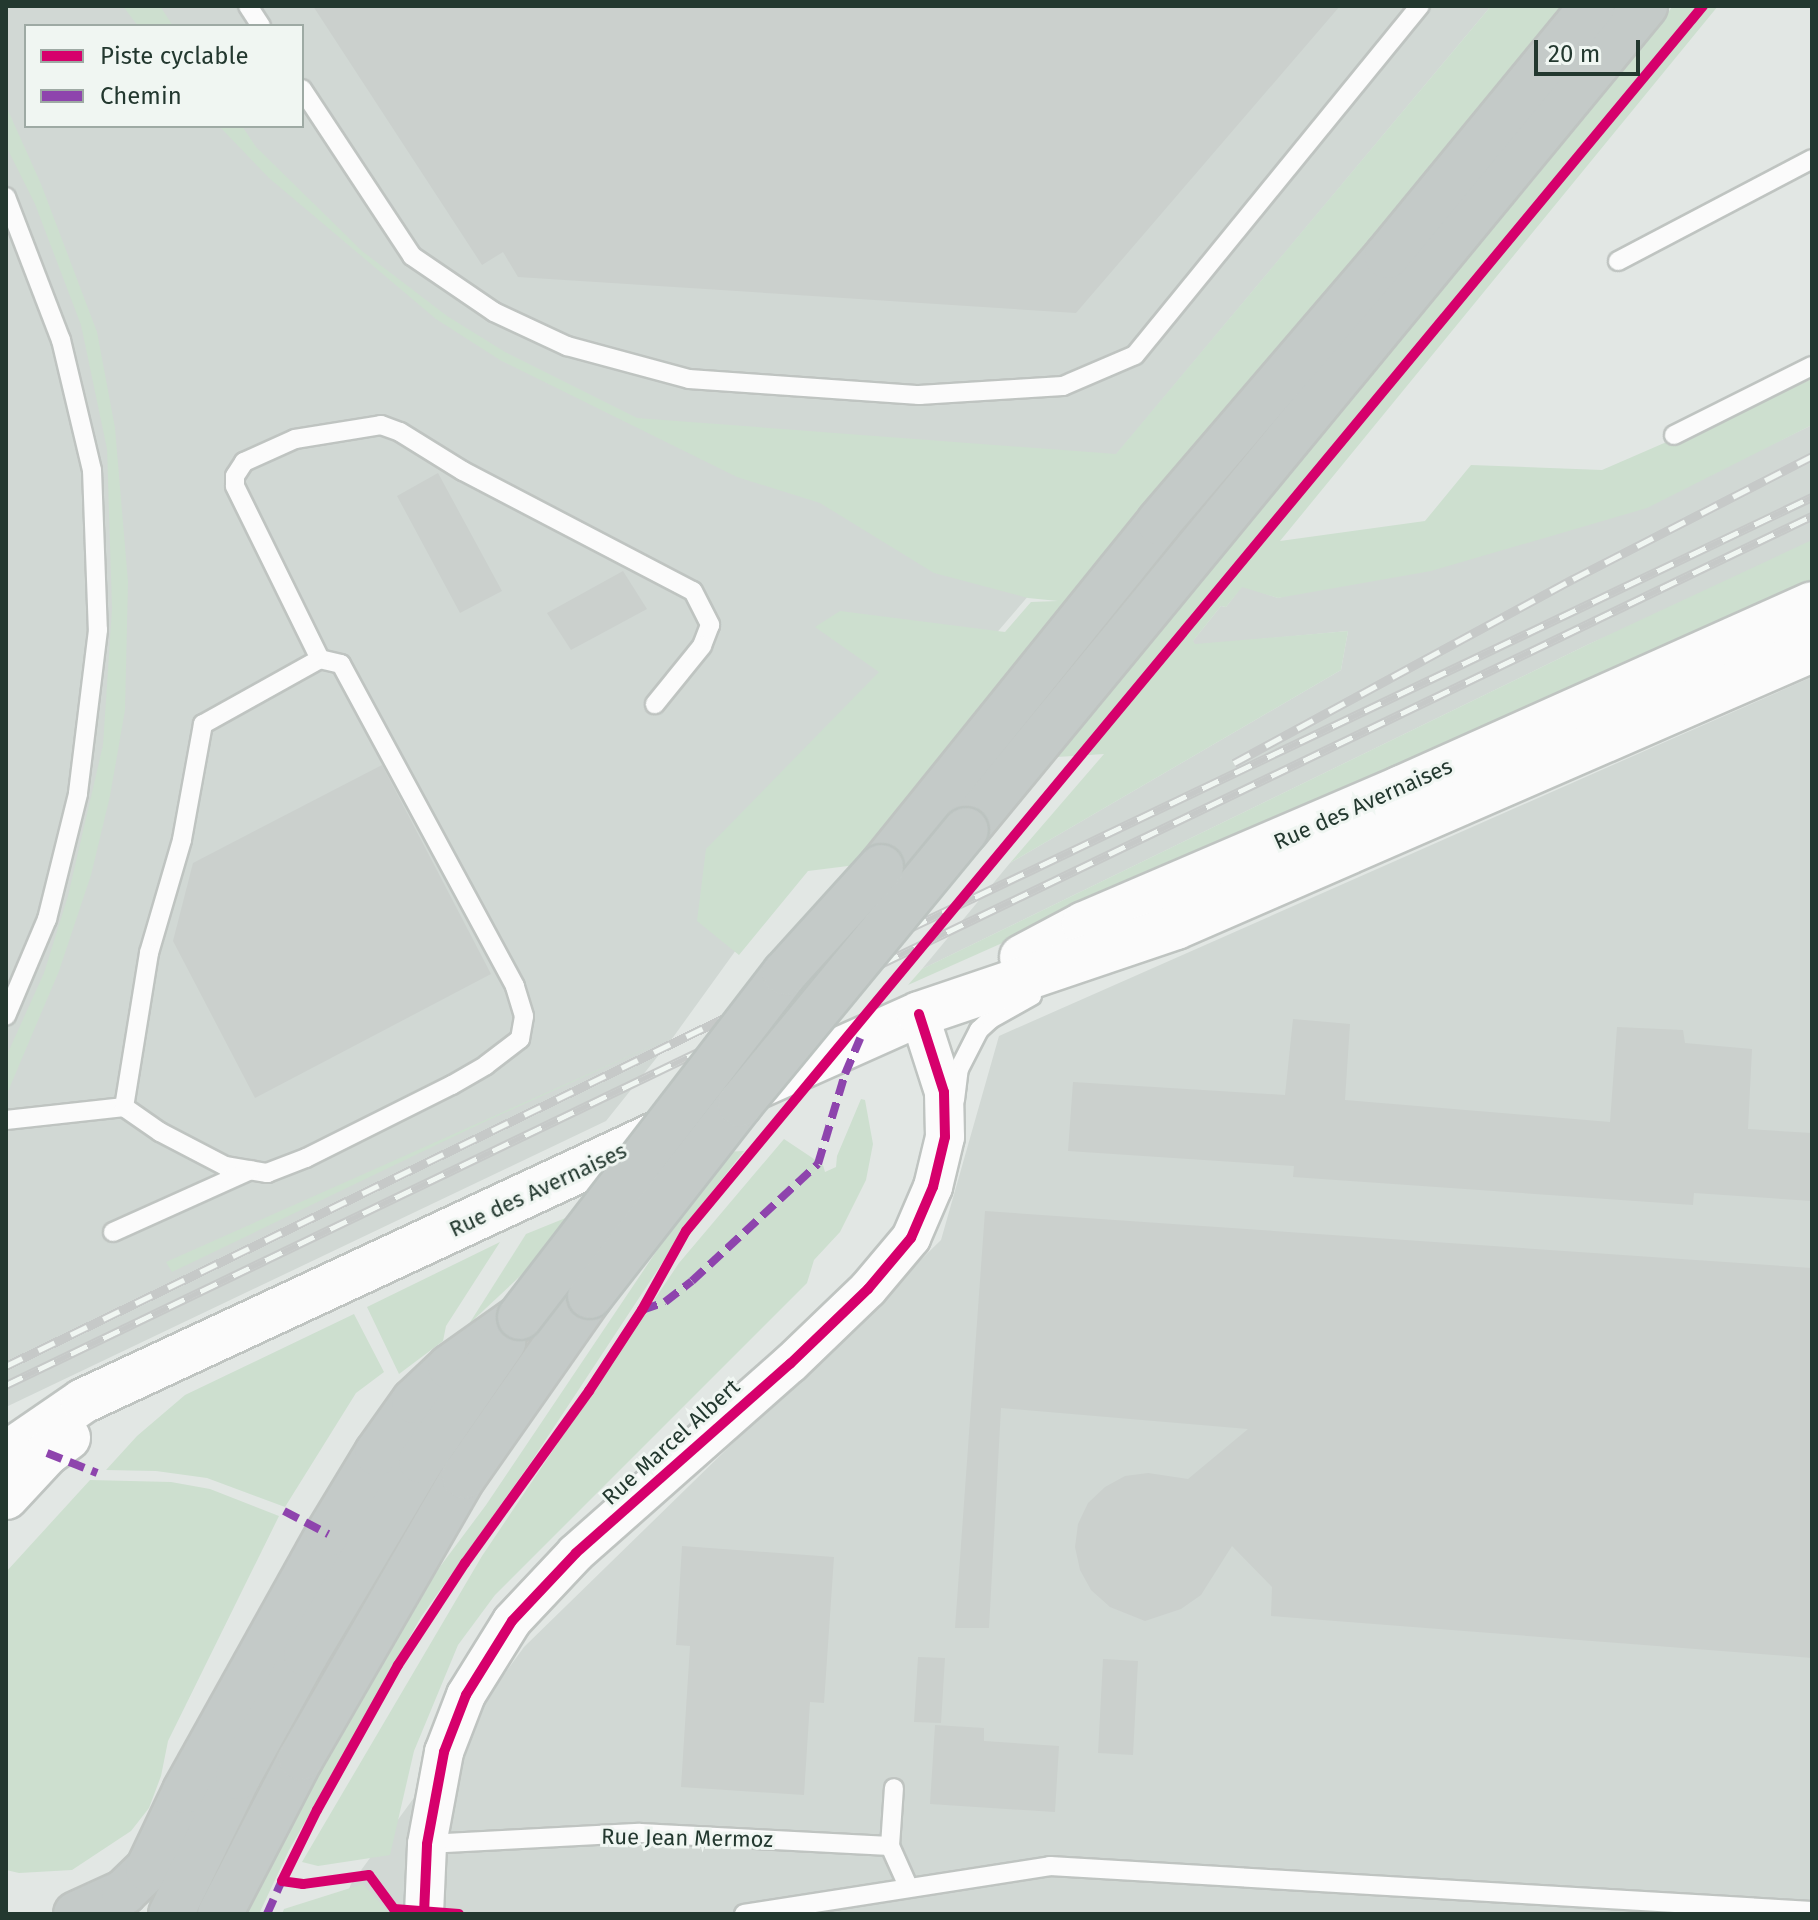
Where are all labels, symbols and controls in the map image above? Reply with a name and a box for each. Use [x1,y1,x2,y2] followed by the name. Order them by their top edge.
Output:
[24,24,304,128] legend
[1538,24,1644,74] scale bar
[1548,40,1600,68] text: 20 m
[100,42,249,70] text: Piste cyclable
[100,82,182,110] text: Chemin
[1270,753,1456,855] street label: Rue des Avernaises
[445,1137,631,1243] street label: Rue des Avernaises
[597,1373,745,1511] street label: Rue Marcel Albert
[601,1823,773,1853] street label: Rue Jean Mermoz

